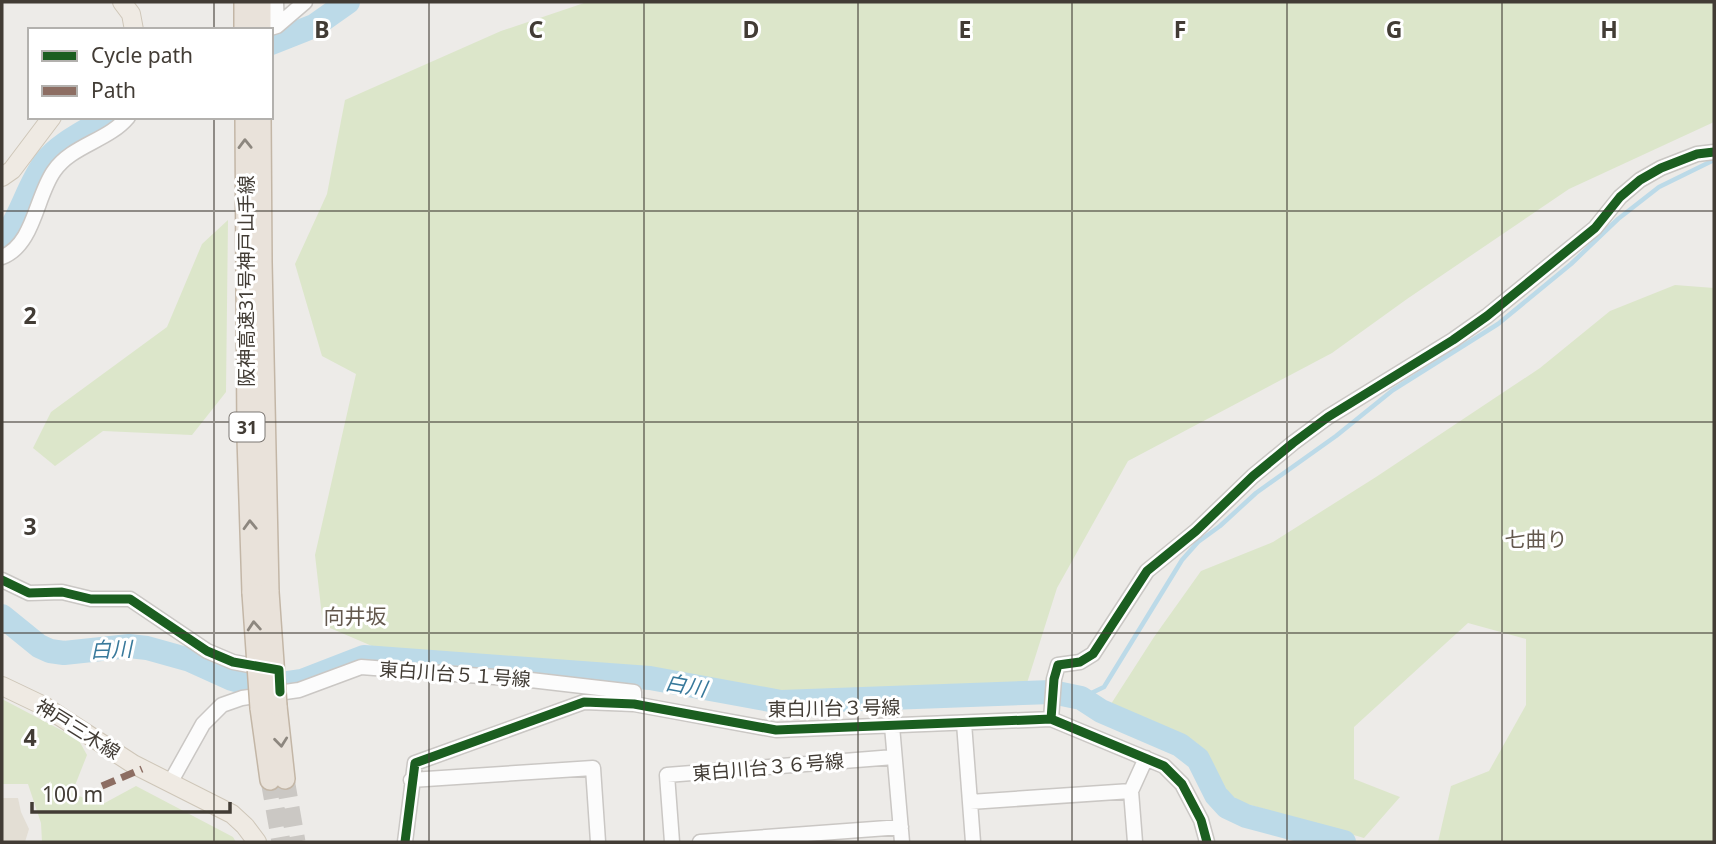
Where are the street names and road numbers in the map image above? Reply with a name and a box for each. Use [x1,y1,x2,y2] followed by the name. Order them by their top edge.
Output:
[233,175,259,387] street label: 阪神高速31号神戸山手線
[230,412,264,442] road number: 31
[378,656,532,692] street label: 東白川台５１号線
[31,693,125,765] street label: 神戸三木線
[767,694,901,722] street label: 東白川台３号線
[691,747,845,787] street label: 東白川台３６号線

